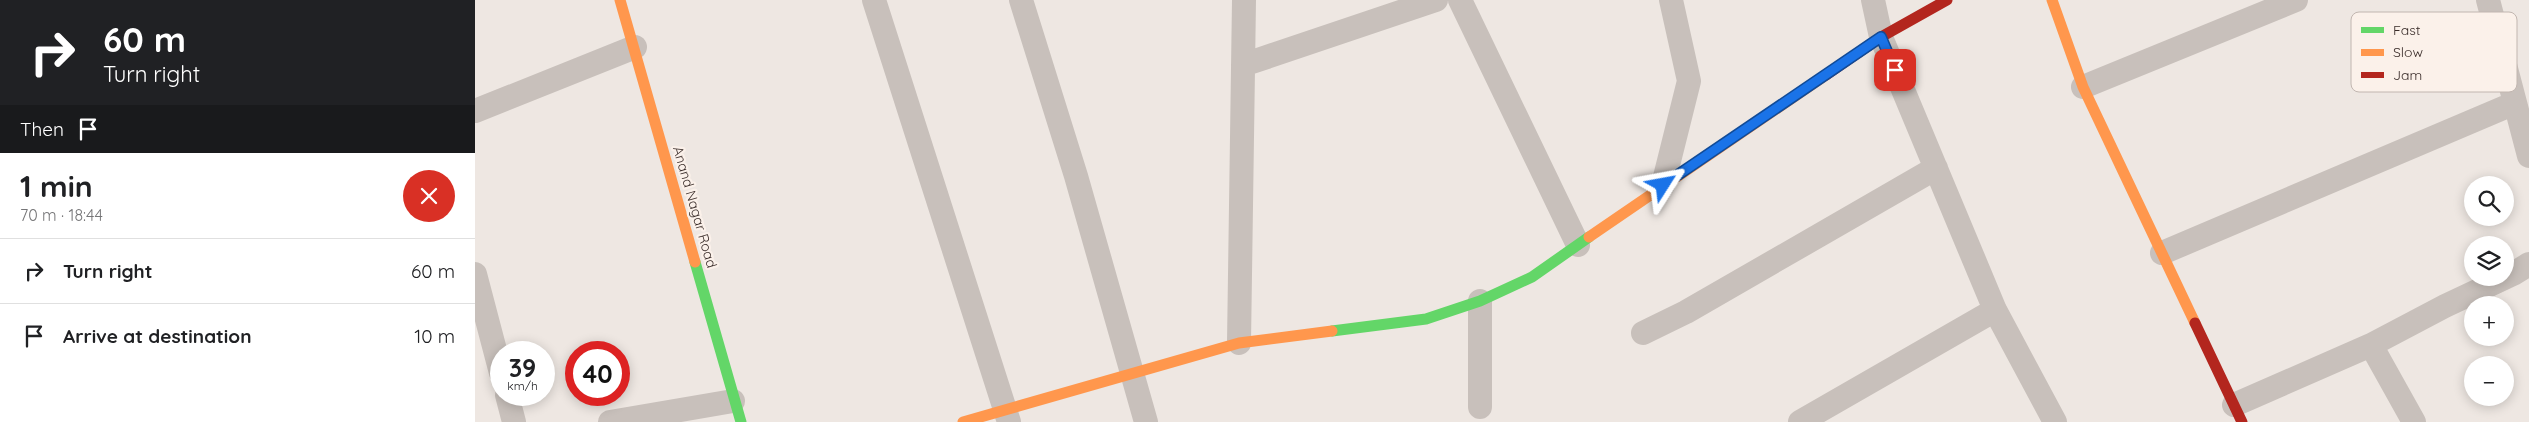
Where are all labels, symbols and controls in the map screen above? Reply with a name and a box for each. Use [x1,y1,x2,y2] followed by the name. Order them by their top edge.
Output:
[2351,12,2517,92] legend
[103,17,186,61] text: 60 m
[20,20,85,85] icon: right
[2393,21,2421,39] text: Fast
[2393,43,2423,61] text: Slow
[1874,49,1916,91] pin
[1881,56,1909,84] icon: arrive
[103,60,200,88] text: Turn right
[2393,66,2422,84] text: Jam
[74,115,102,143] icon: arrive
[20,117,64,141] text: Then
[669,144,721,270] street label: Anand Nagar Road
[1636,158,1688,210] position arrow
[20,167,93,205] text: 1 min
[403,170,455,222] button: close
[2464,176,2514,406] map controls
[2464,176,2514,226] button: search
[20,205,103,225] text: 70 m · 18:44
[2464,236,2514,286] button: layers
[20,257,48,285] icon: right
[63,259,152,283] text: Turn right
[411,259,455,283] text: 60 m
[2464,296,2514,346] button: +
[20,322,48,350] icon: arrive
[63,324,252,348] text: Arrive at destination
[414,324,455,348] text: 10 m
[565,341,630,406] speed limit sign: 40
[509,352,536,383] text: 39
[2464,356,2514,406] button: −
[507,378,538,393] text: km/h

